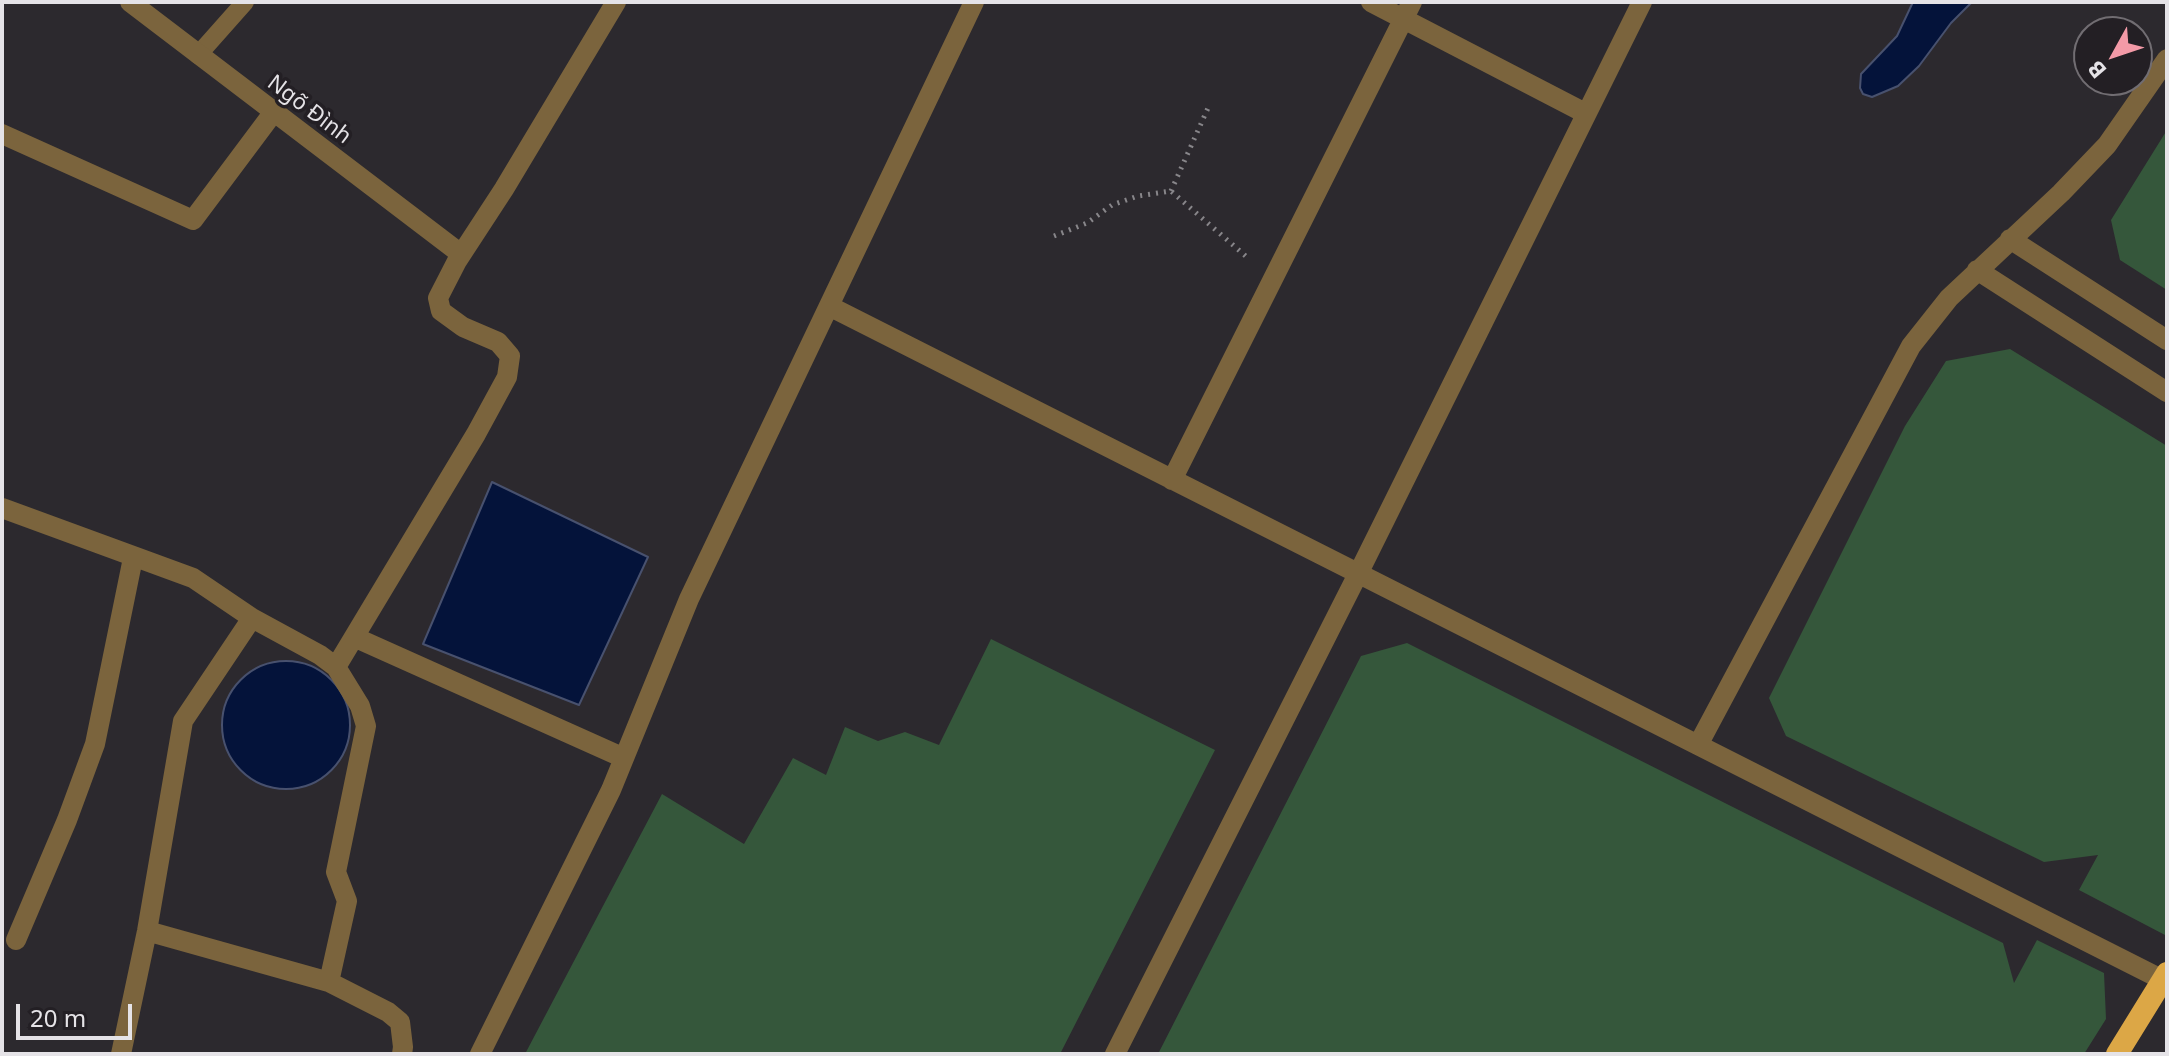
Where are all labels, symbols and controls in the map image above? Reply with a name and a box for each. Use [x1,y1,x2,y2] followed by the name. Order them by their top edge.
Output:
[2073,16,2153,96] north arrow
[2080,55,2112,85] text: B
[262,70,356,150] street label: Ngõ Đình
[20,988,136,1038] scale bar
[30,1001,86,1034] text: 20 m

